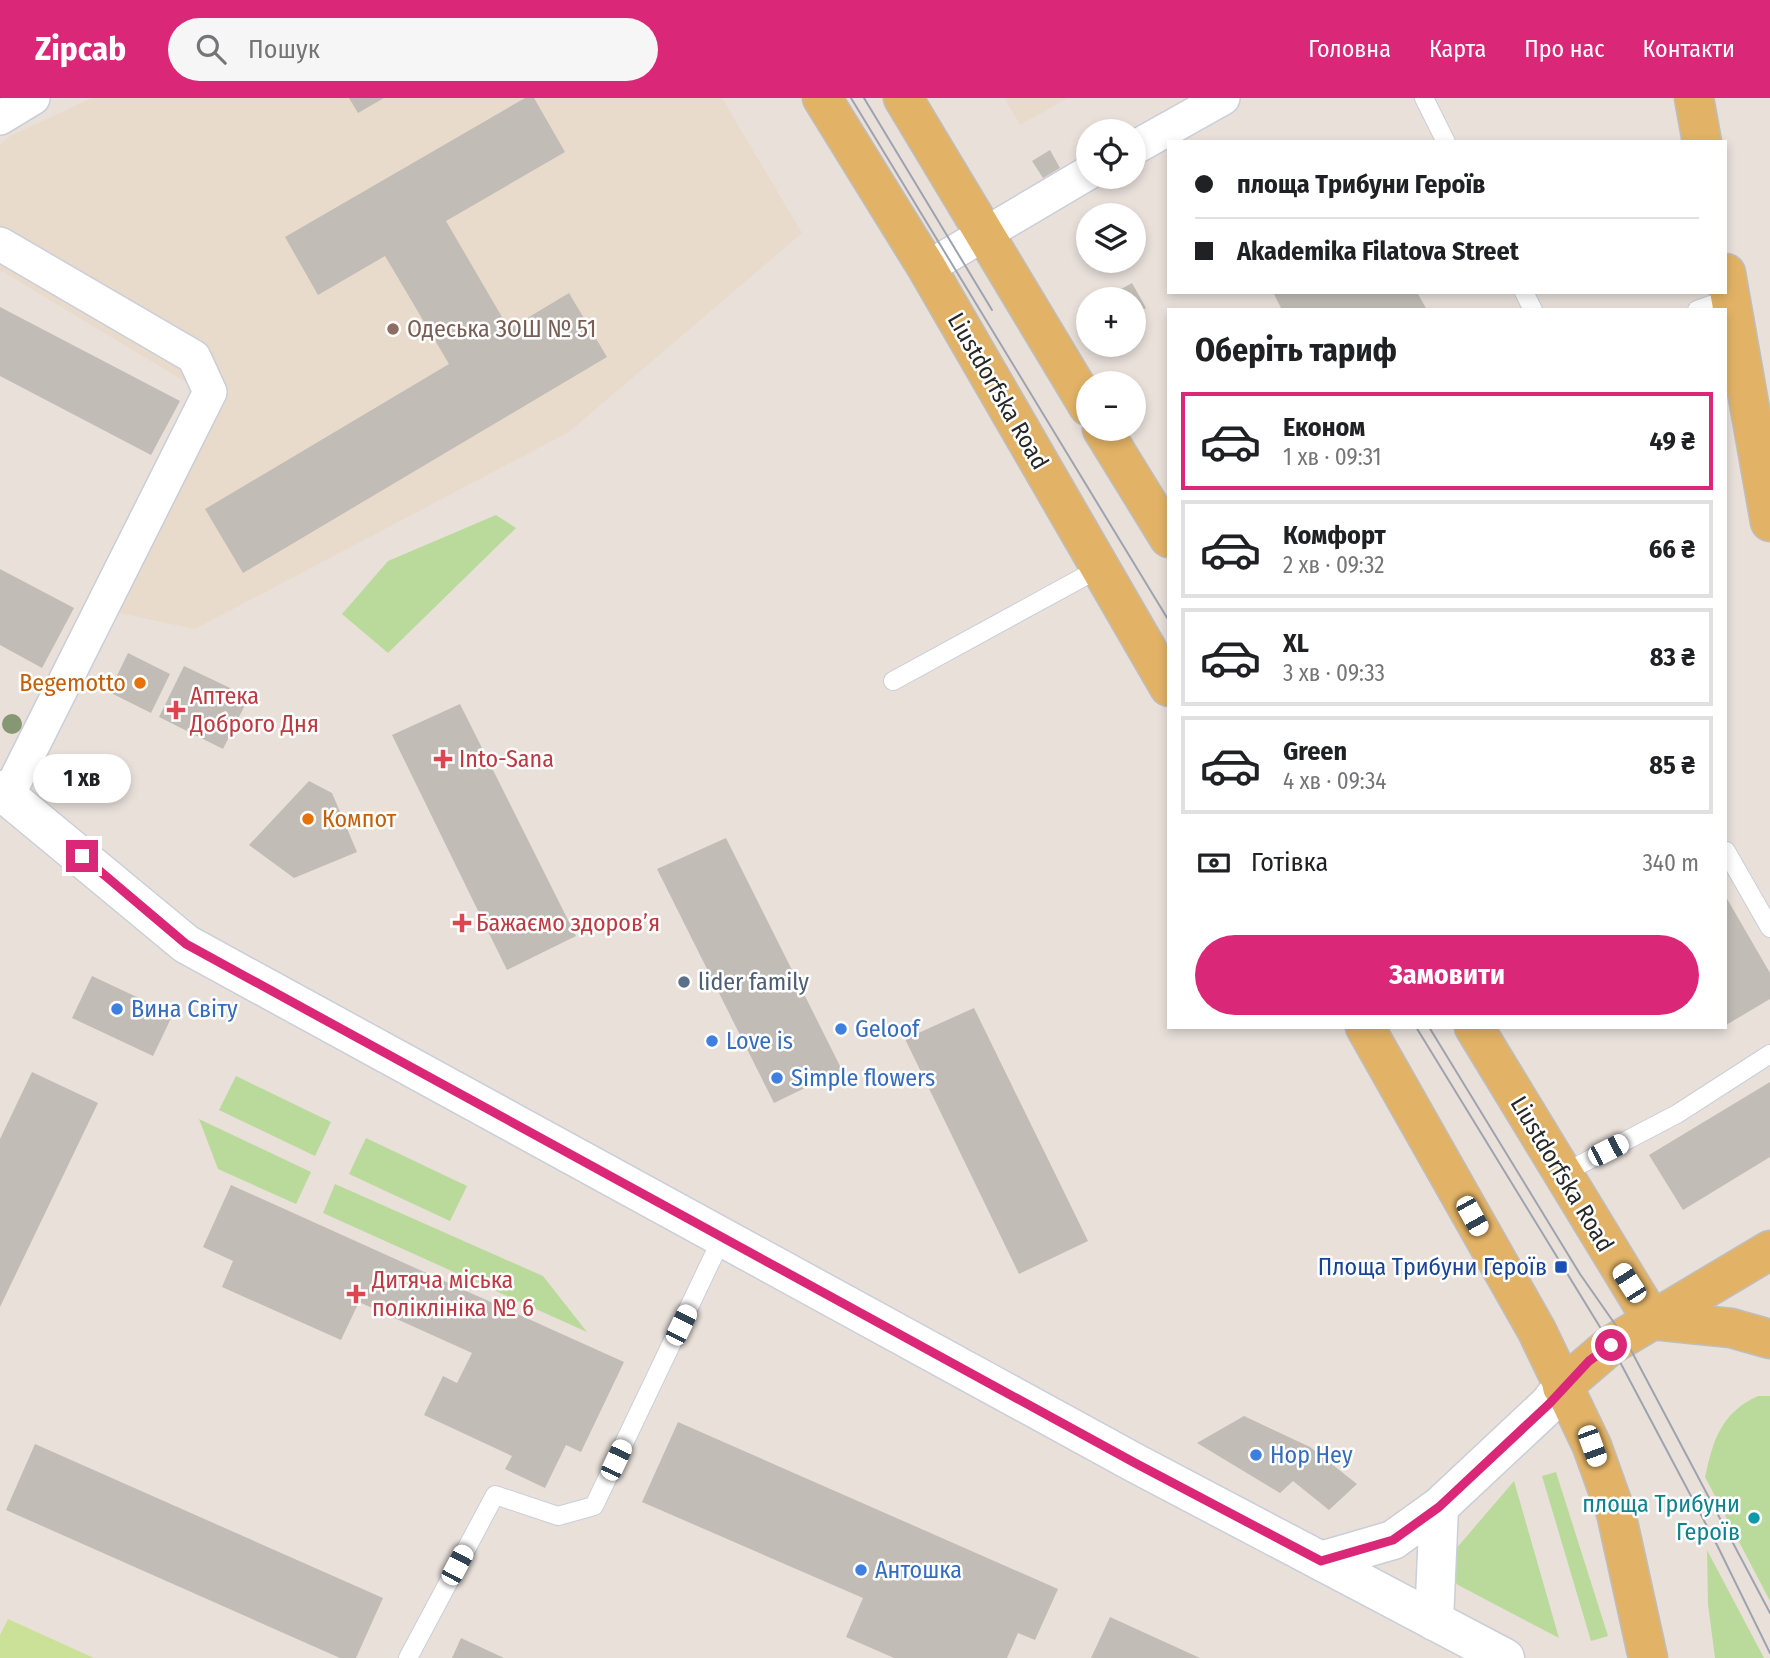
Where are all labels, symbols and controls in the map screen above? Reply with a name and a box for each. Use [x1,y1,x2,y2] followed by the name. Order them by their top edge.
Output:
[168,18,658,81] search box
[35,29,126,69] text: Zipcab
[192,30,230,68] icon: search
[248,34,320,65] text: Пошук
[1308,35,1391,63] text: Головна
[1429,35,1486,63] text: Карта
[1524,35,1605,63] text: Про нас
[1643,35,1735,63] text: Контакти
[1076,119,1146,441] map controls
[1076,119,1146,189] button: locate
[1237,169,1485,200] text: площа Трибуни Героїв
[1076,203,1146,273] button: layers
[1237,236,1519,267] text: Akademika Filatova Street
[1076,287,1146,357] button: +
[942,308,1054,474] street label: Liustdorfska Road
[407,315,596,343] place label: Одеська ЗОШ № 51
[385,321,401,337] marker: Одеська ЗОШ № 51
[1195,331,1397,369] text: Оберіть тариф
[1076,371,1146,441] button: −
[1199,410,1262,473] icon: car
[1283,412,1365,443] text: Економ
[1649,426,1695,457] text: 49 ₴
[1283,443,1382,471] text: 1 хв · 09:31
[1199,518,1262,581] icon: car
[1283,520,1386,551] text: Комфорт
[1649,534,1695,565] text: 66 ₴
[1283,551,1384,579] text: 2 хв · 09:32
[1199,626,1262,689] icon: car
[1283,628,1309,659] text: XL
[1650,642,1695,673] text: 83 ₴
[1283,659,1385,687] text: 3 хв · 09:33
[19,669,126,697] place label: Begemotto
[132,675,148,691] marker: Begemotto
[189,682,319,738] place label: Аптека Доброго Дня
[168,702,184,718] marker: Аптека Доброго Дня
[1199,734,1262,797] icon: car
[1283,736,1347,767] text: Green
[459,745,554,773] place label: Into-Sana
[433,749,453,769] marker: Into-Sana
[1649,750,1695,781] text: 85 ₴
[33,754,131,804] callout: 1 хв
[64,764,100,792] text: 1 хв
[1283,767,1386,795] text: 4 хв · 09:34
[322,805,396,833] place label: Компот
[300,811,316,827] marker: Компот
[66,840,98,872] route end
[1195,844,1233,882] icon: cash
[1251,847,1328,878] text: Готівка
[1643,849,1699,877] text: 340 m
[476,909,660,937] place label: Бажаємо здоровʼя
[454,915,470,931] marker: Бажаємо здоровʼя
[1195,935,1699,1015] button: Замовити
[698,968,809,996] place label: lider family
[676,974,692,990] marker: lider family
[131,995,238,1023] place label: Вина Світу
[109,1001,125,1017] marker: Вина Світу
[855,1015,921,1043] place label: Geloof
[833,1021,849,1037] marker: Geloof
[726,1027,793,1055] place label: Love is
[704,1033,720,1049] marker: Love is
[791,1064,935,1092] place label: Simple flowers
[769,1070,785,1086] marker: Simple flowers
[1505,1091,1619,1257] street label: Liustdorfska Road
[1585,1131,1632,1169] car
[1453,1193,1492,1239] car
[1318,1253,1547,1281] place label: Площа Трибуни Героїв
[1553,1259,1569,1275] marker: Площа Трибуни Героїв
[1609,1260,1650,1306] car
[371,1266,534,1322] place label: Дитяча міська поліклініка № 6
[346,1284,366,1304] marker: Дитяча міська поліклініка № 6
[663,1302,700,1348] car
[1595,1329,1627,1361] route start
[1575,1423,1610,1469] car
[598,1437,635,1483] car
[1270,1441,1353,1469] place label: Hop Hey
[1248,1447,1264,1463] marker: Hop Hey
[1582,1490,1740,1546] place label: площа Трибуни Героїв
[1746,1510,1762,1526] marker: площа Трибуни Героїв
[438,1542,477,1588] car
[875,1556,962,1584] place label: Антошка
[853,1562,869,1578] marker: Антошка

